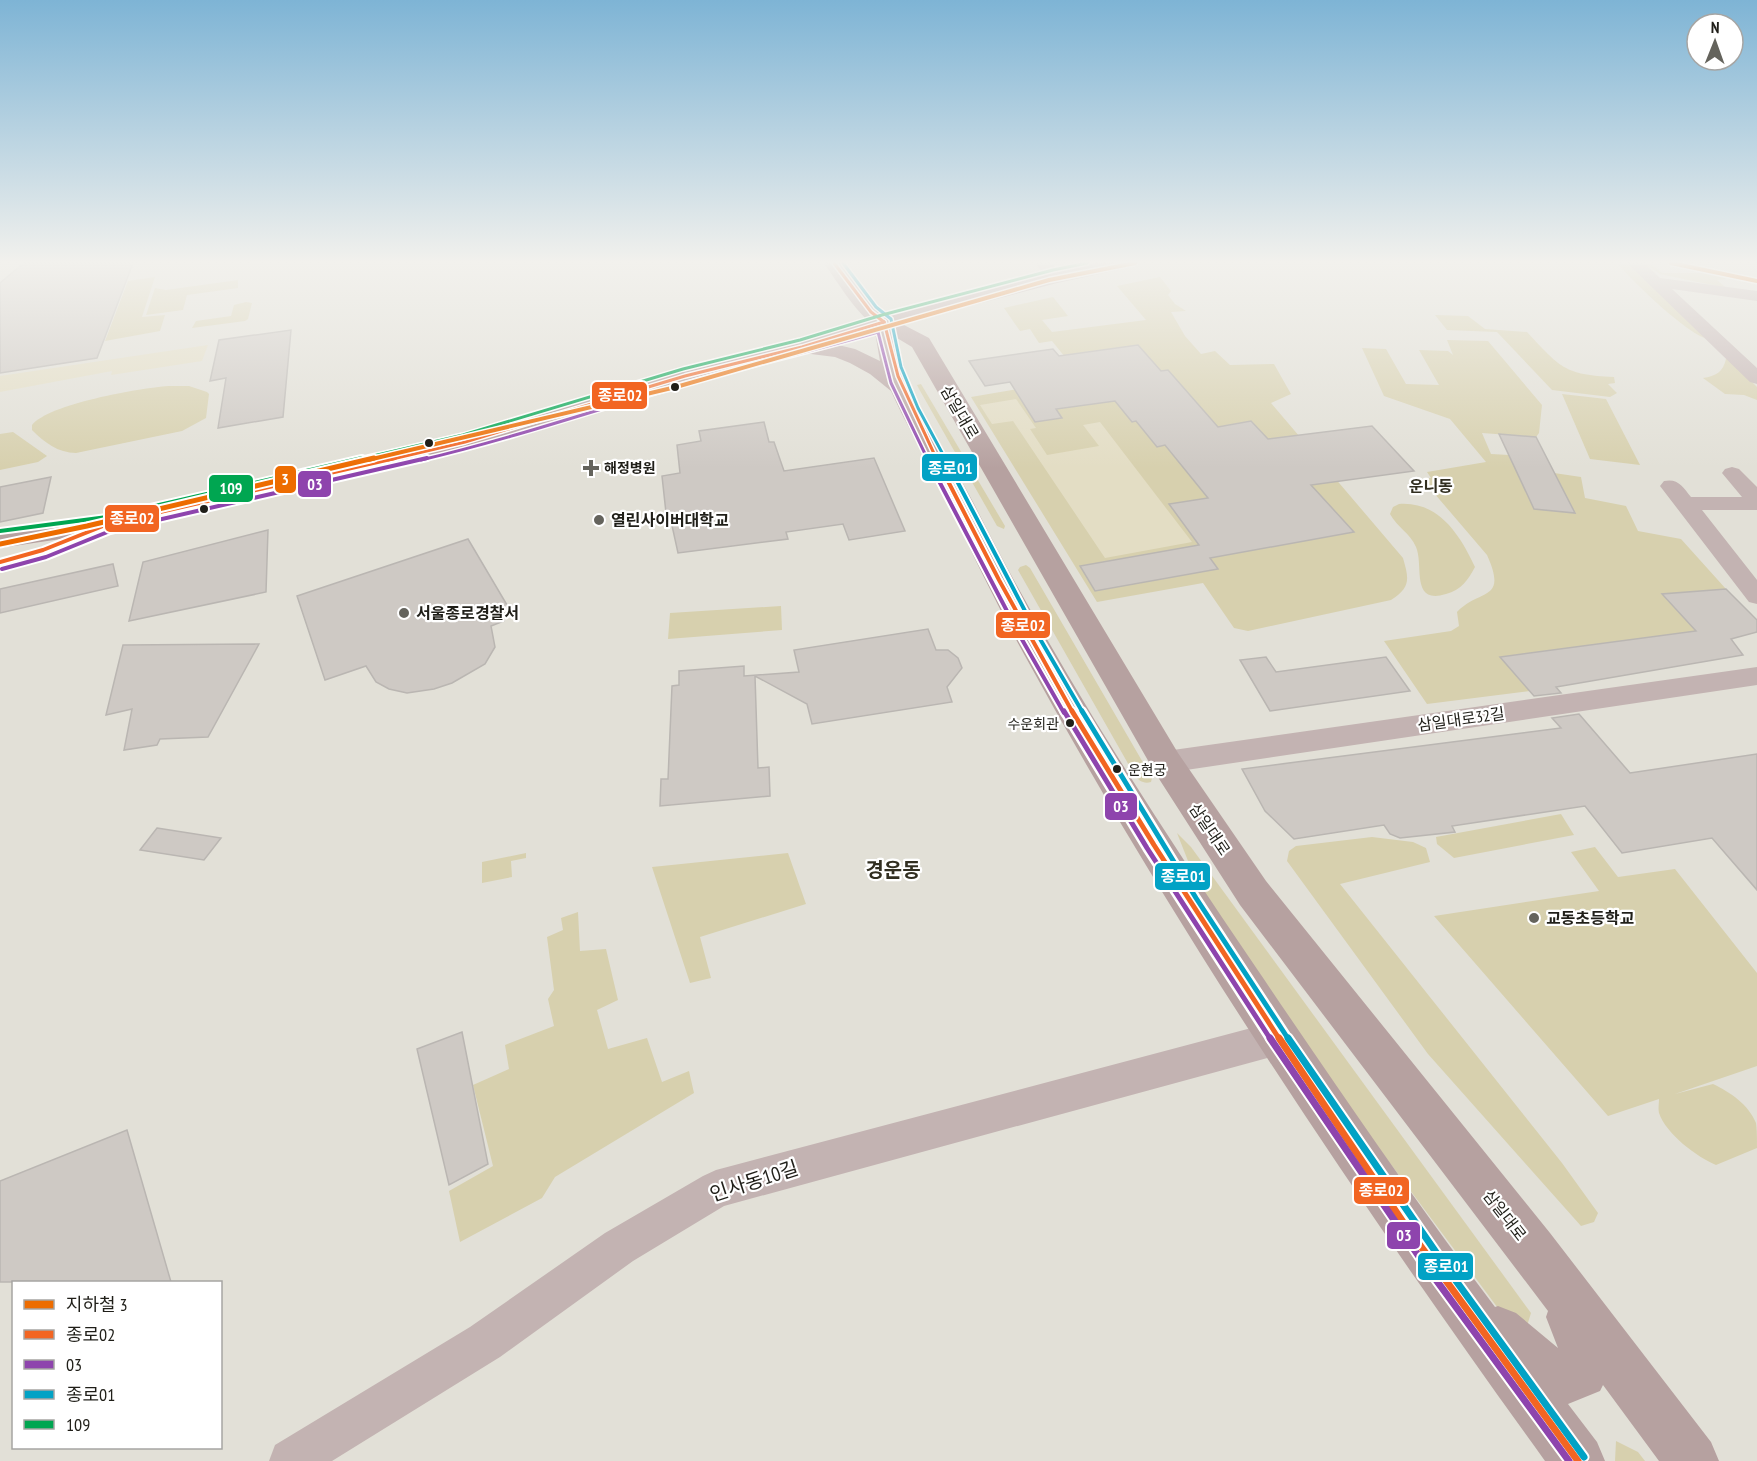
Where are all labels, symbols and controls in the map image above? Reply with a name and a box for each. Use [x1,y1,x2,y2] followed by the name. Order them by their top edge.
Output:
[1685,12,1745,72] north arrow
[1711,17,1720,37] text: N
[591,381,648,410] line badge: 종로02
[669,381,681,393] unlabelled marker
[937,381,984,443] street label: 삼일대로
[598,385,642,405] text: 종로02
[423,437,435,449] unlabelled marker
[921,453,978,482] line badge: 종로01
[928,458,972,478] text: 종로01
[582,459,600,477] marker: 해정병원
[604,459,656,477] place label: 해정병원
[274,465,297,494] line badge: 3
[281,469,289,489] text: 3
[297,470,332,498] line badge: 03
[208,474,254,503] line badge: 109
[307,474,323,494] text: 03
[1409,476,1453,496] district label: 운니동
[220,478,242,498] text: 109
[198,503,210,515] unlabelled marker
[104,504,160,533] line badge: 종로02
[110,508,154,528] text: 종로02
[611,510,729,530] place label: 열린사이버대학교
[592,513,606,527] marker: 열린사이버대학교
[416,603,519,623] place label: 서울종로경찰서
[397,606,411,620] marker: 서울종로경찰서
[995,611,1051,639] line badge: 종로02
[1001,615,1045,635] text: 종로02
[1416,703,1506,735] street label: 삼일대로32길
[1007,715,1059,733] place label: 수운회관
[1064,717,1076,729] marker: 수운회관
[1128,761,1167,779] place label: 운현궁
[1111,763,1123,775] marker: 운현궁
[1104,792,1138,821] line badge: 03
[1113,796,1129,816] text: 03
[1185,799,1235,859] street label: 삼일대로
[865,857,921,883] district label: 경운동
[1154,862,1211,891] line badge: 종로01
[1161,866,1205,886] text: 종로01
[1546,908,1635,928] place label: 교동초등학교
[1527,911,1541,925] marker: 교동초등학교
[706,1154,802,1208] street label: 인사동10길
[1353,1176,1410,1205] line badge: 종로02
[1359,1180,1403,1200] text: 종로02
[1479,1186,1531,1245] street label: 삼일대로
[1386,1221,1421,1250] line badge: 03
[1396,1225,1412,1245] text: 03
[1417,1252,1474,1281] line badge: 종로01
[1424,1256,1468,1276] text: 종로01
[12,1281,222,1449] legend
[66,1293,128,1316] text: 지하철 3
[66,1323,115,1346] text: 종로02
[66,1353,82,1376] text: 03
[66,1383,115,1406] text: 종로01
[66,1413,90,1436] text: 109

